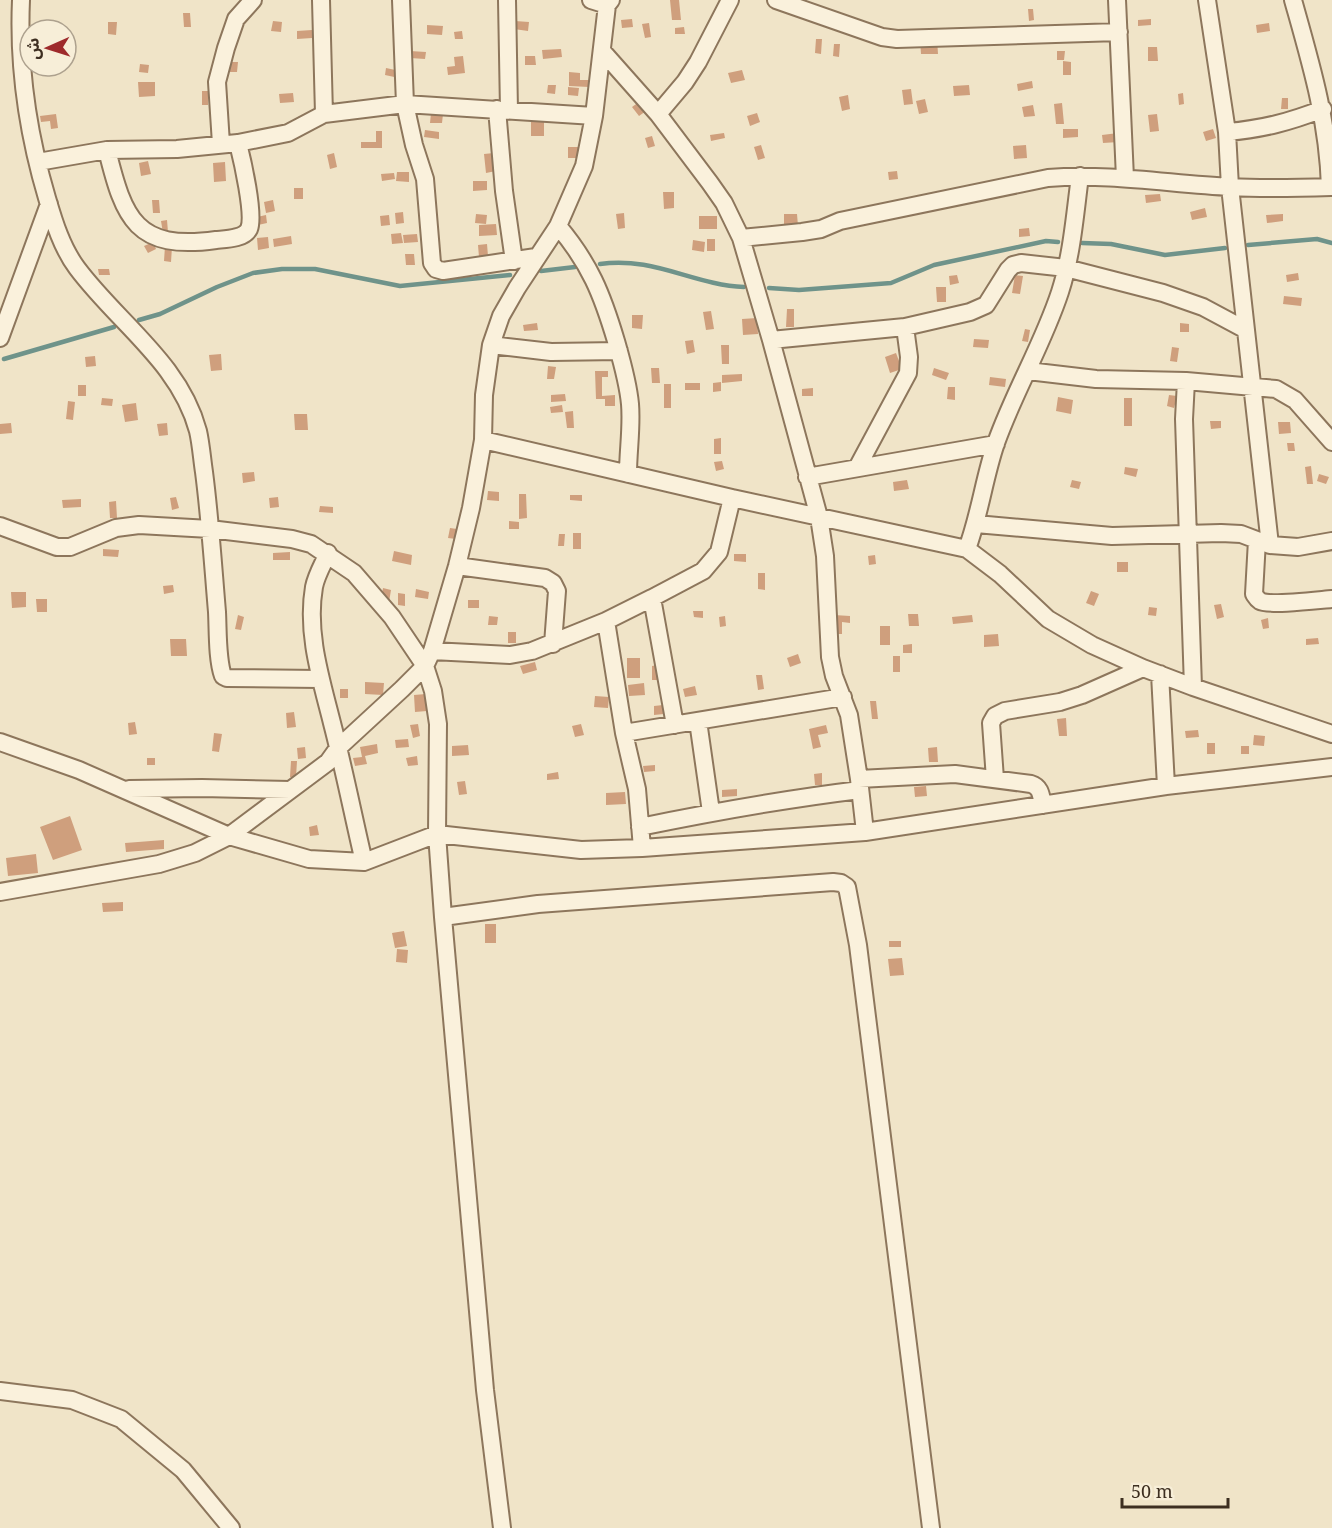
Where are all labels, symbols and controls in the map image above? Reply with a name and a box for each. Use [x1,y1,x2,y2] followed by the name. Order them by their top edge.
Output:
[18,18,78,78] north arrow
[21,37,45,60] text: ش
[1122,1471,1228,1509] scale bar
[1131,1479,1173,1503] text: 50 m

